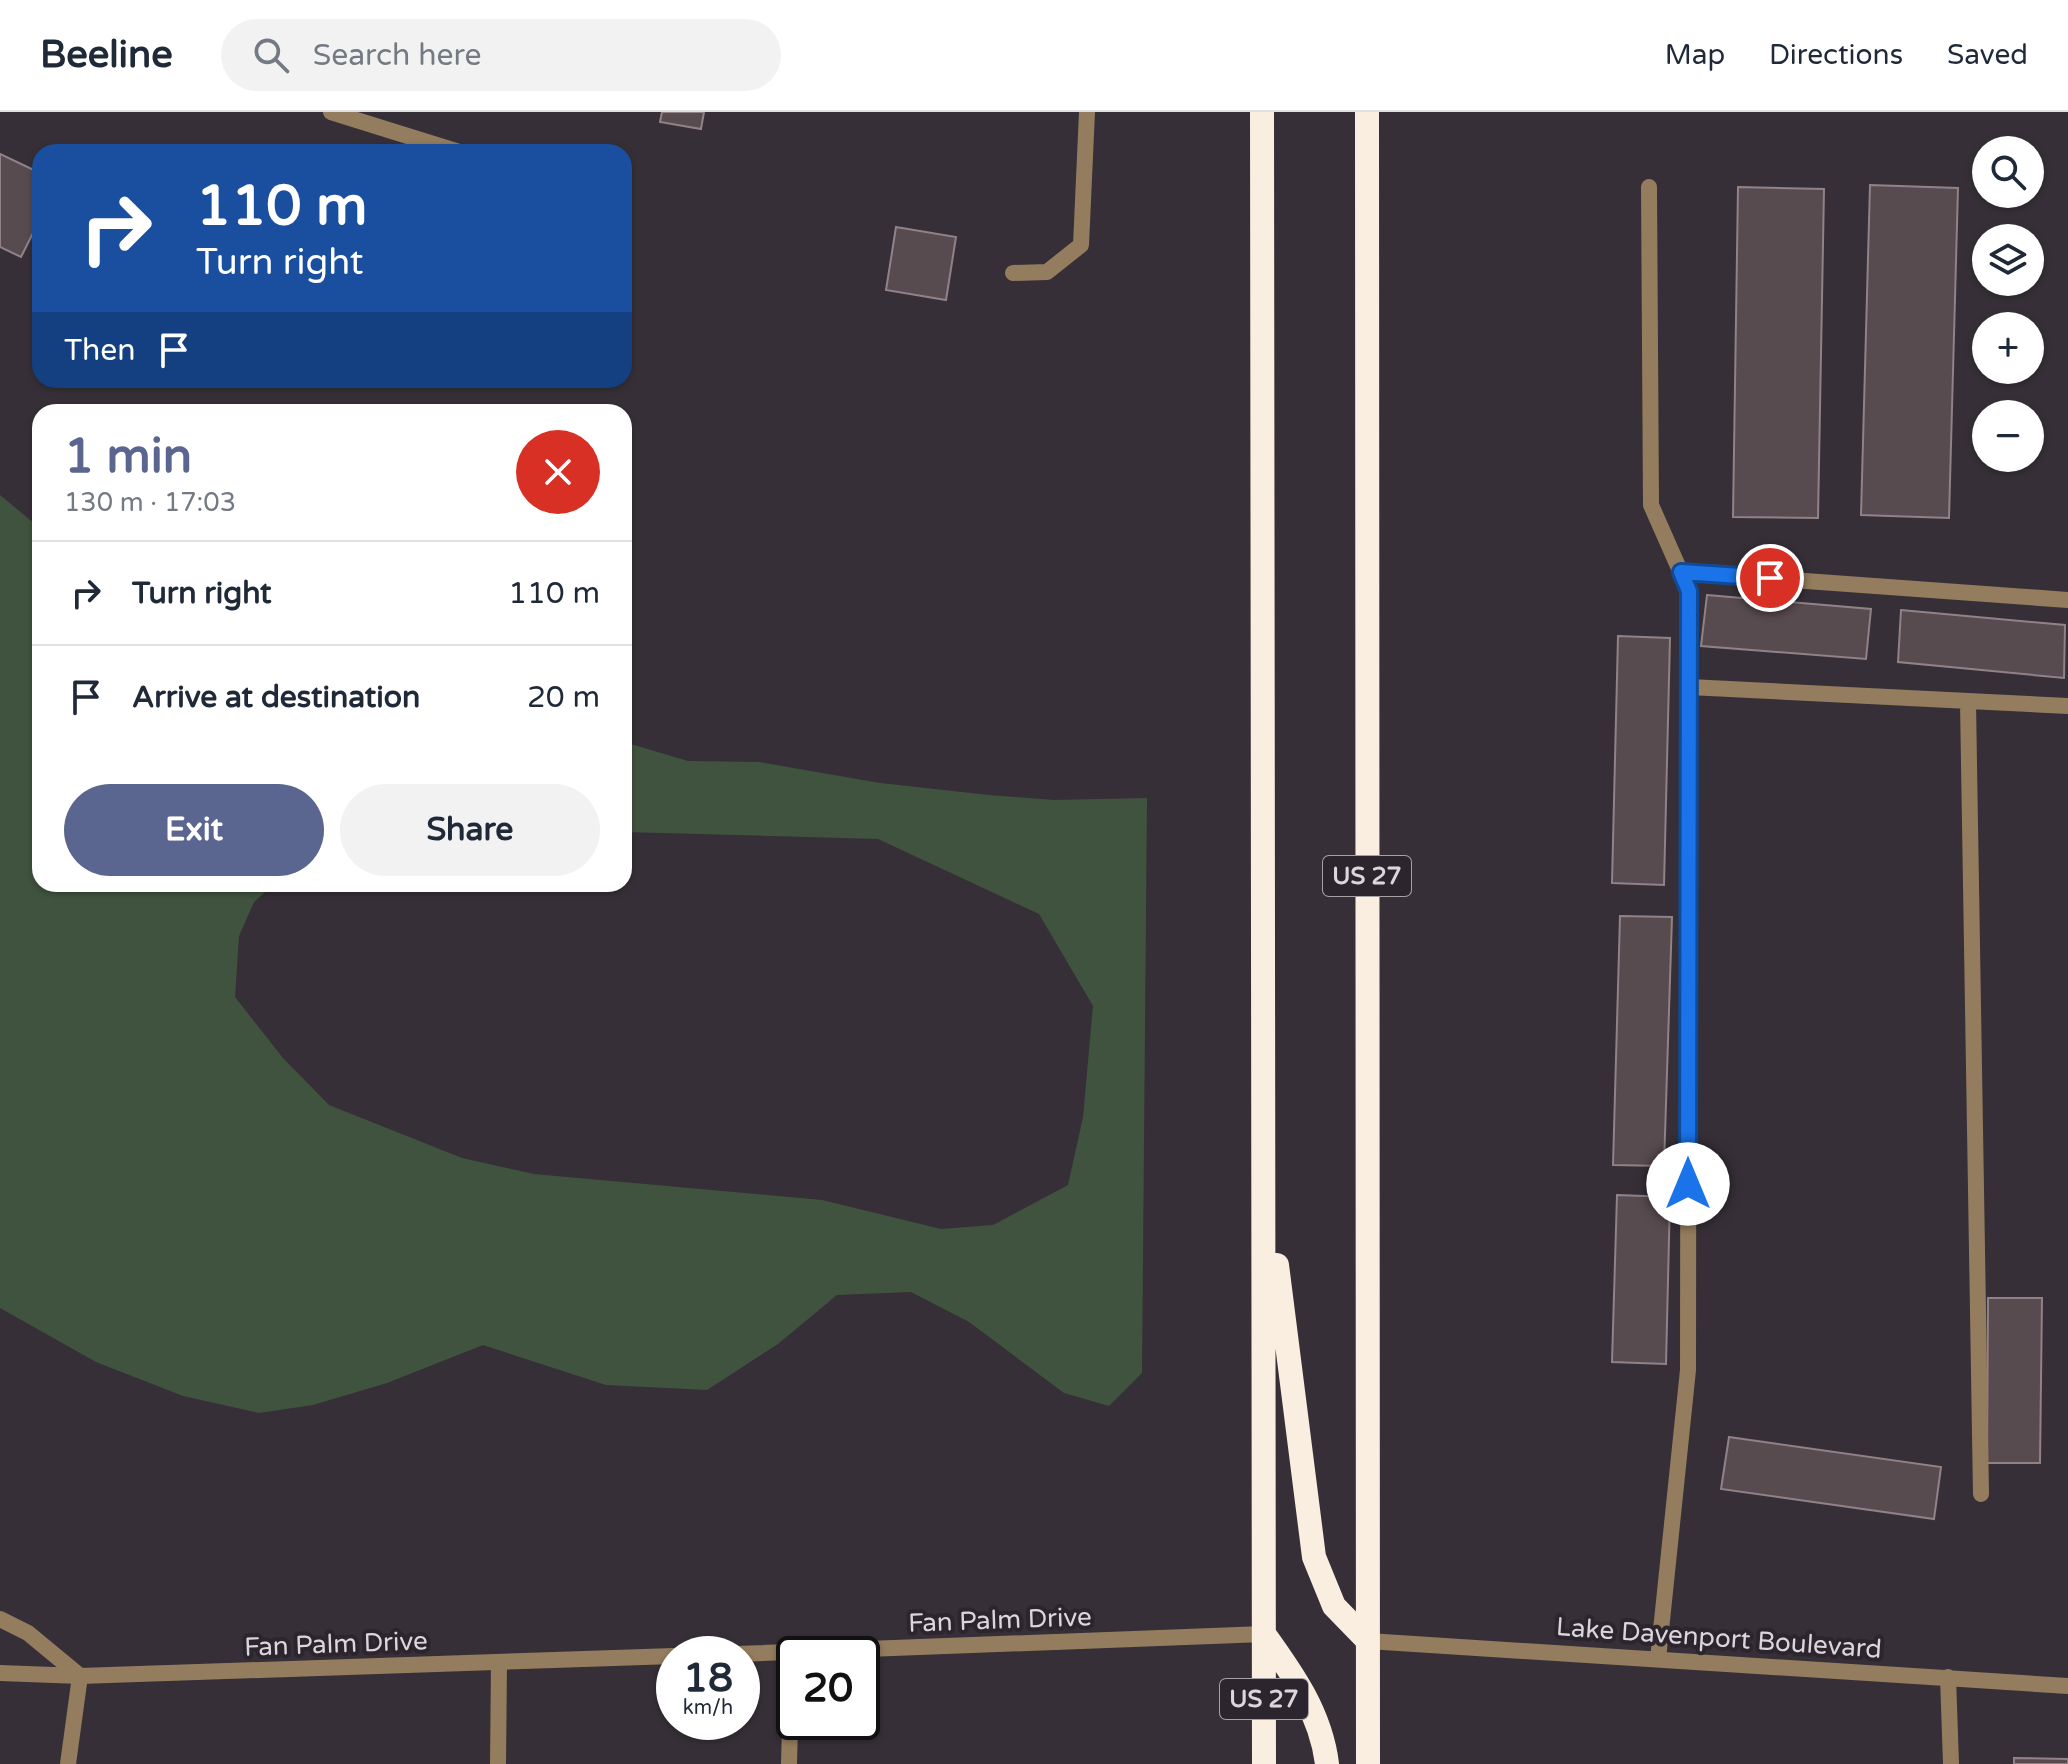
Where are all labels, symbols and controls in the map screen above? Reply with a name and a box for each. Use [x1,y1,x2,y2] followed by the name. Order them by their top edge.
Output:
[221,19,781,91] search box
[40,32,173,78] text: Beeline
[249,33,293,77] icon: search
[313,37,481,74] text: Search here
[1665,38,1725,72] text: Map
[1769,38,1903,72] text: Directions
[1947,38,2028,72] text: Saved
[1972,136,2044,472] map controls
[1972,136,2044,208] button: search
[196,173,367,240] text: 110 m
[64,176,168,280] icon: right
[1972,224,2044,296] button: layers
[196,241,363,284] text: Turn right
[1972,312,2044,384] button: +
[152,328,196,372] icon: arrive
[64,332,136,369] text: Then
[1972,400,2044,472] button: −
[64,428,192,486] text: 1 min
[516,430,600,514] button: close
[64,487,236,518] text: 130 m · 17:03
[1736,544,1804,612] pin
[1748,556,1792,600] icon: arrive
[64,571,108,615] icon: right
[132,575,272,612] text: Turn right
[508,575,600,612] text: 110 m
[64,675,108,719] icon: arrive
[132,679,420,716] text: Arrive at destination
[527,679,600,716] text: 20 m
[64,784,324,876] button: Exit
[340,784,600,876] button: Share
[1323,856,1411,896] road number: US 27
[1646,1142,1730,1226] position arrow
[908,1601,1092,1639] street label: Fan Palm Drive
[1555,1611,1883,1665] street label: Lake Davenport Boulevard
[244,1625,428,1663] street label: Fan Palm Drive
[776,1636,880,1740] speed limit sign: 20
[683,1654,733,1702] text: 18
[1220,1679,1308,1719] road number: US 27
[683,1696,733,1720] text: km/h

